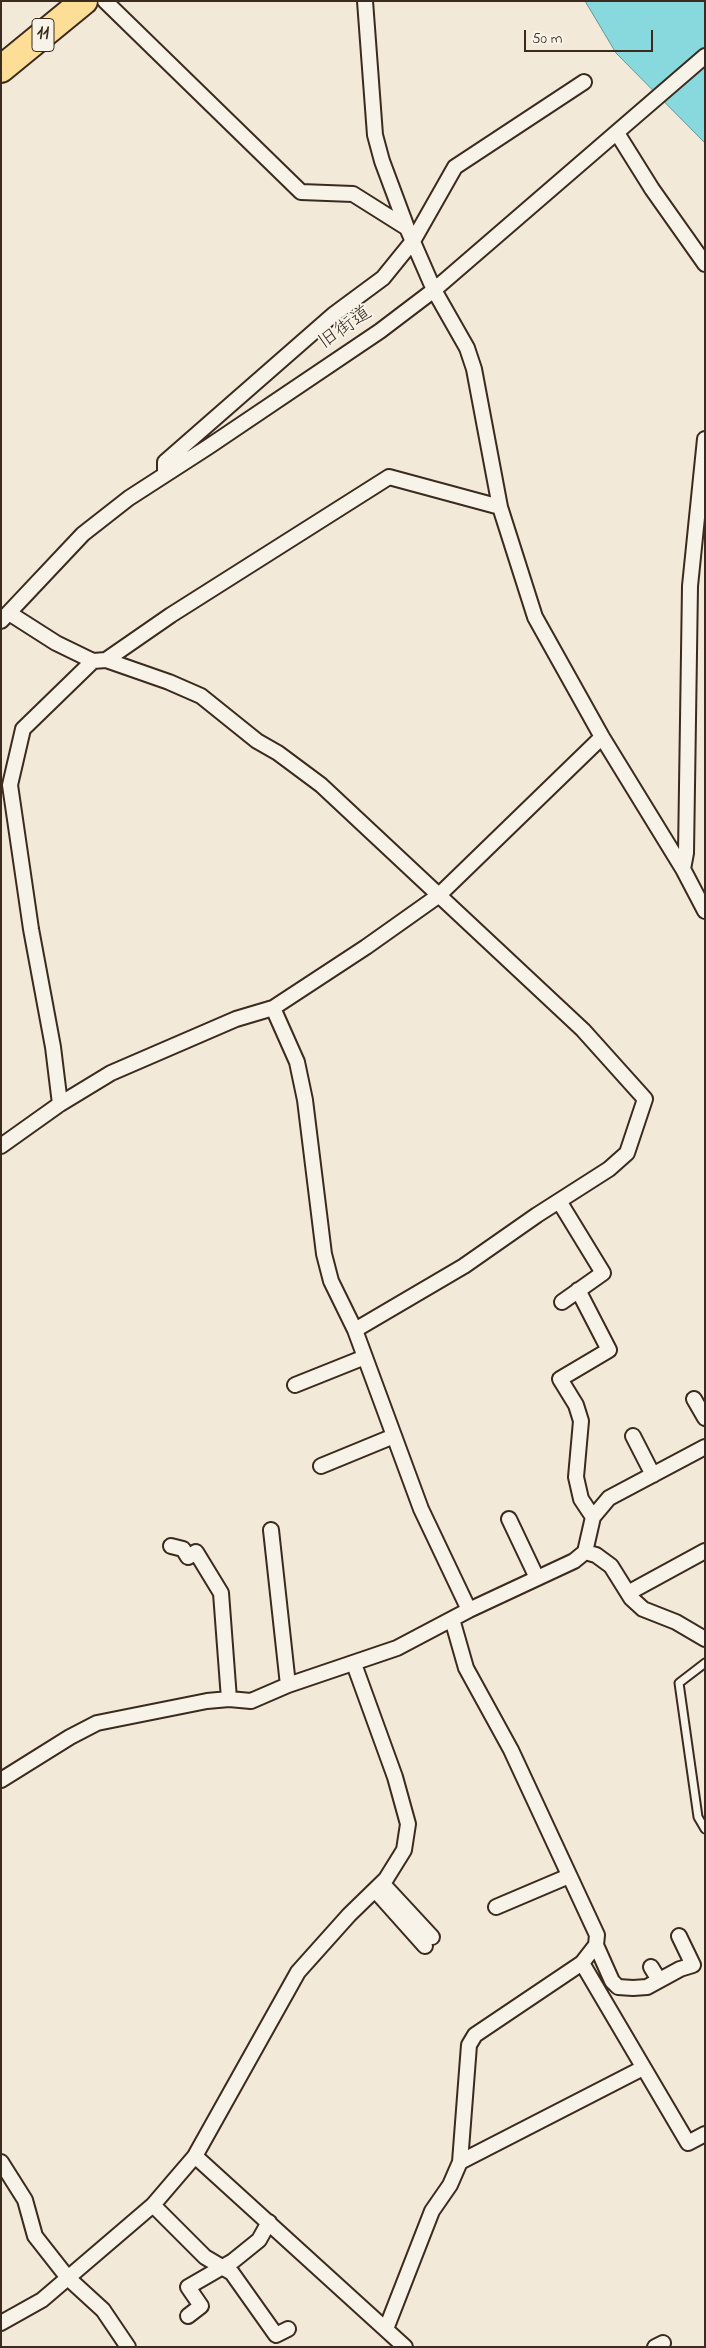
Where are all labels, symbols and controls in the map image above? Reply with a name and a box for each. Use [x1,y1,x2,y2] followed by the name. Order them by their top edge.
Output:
[32,18,54,52] road number: 11
[526,20,655,52] scale bar
[532,28,562,50] text: 50 m
[315,302,377,356] street label: 旧街道

